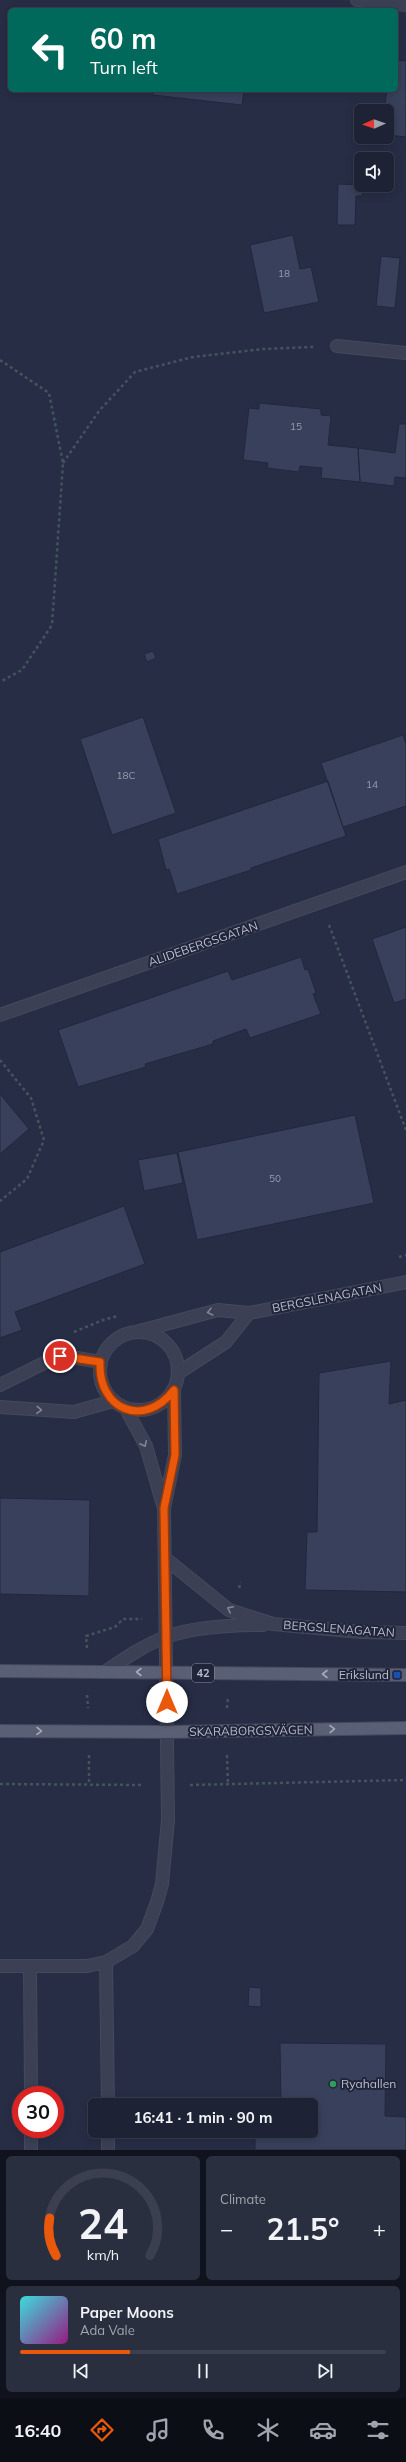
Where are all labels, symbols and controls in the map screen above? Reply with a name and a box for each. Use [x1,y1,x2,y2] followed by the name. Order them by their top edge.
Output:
[90,21,156,56] text: 60 m
[24,24,76,76] icon: left
[90,56,158,79] text: Turn left
[354,104,394,144] north arrow
[354,104,394,192] map controls
[354,152,394,192] button: sound
[278,267,290,280] house number: 18
[290,420,302,433] house number: 15
[117,769,136,782] house number: 18C
[366,778,378,791] house number: 14
[146,918,260,969] street label: ALIDEBERGSGATAN
[269,1172,281,1185] house number: 50
[271,1279,383,1316] street label: BERGSLENAGATAN
[207,1307,214,1316] one-way arrow
[43,1339,77,1373] pin
[49,1345,71,1367] icon: arrive
[36,1405,42,1414] one-way arrow
[140,1440,148,1447] one-way arrow
[227,1606,234,1614] one-way arrow
[283,1617,395,1640] street label: BERGSLENAGATAN
[192,1664,214,1682] road number: 42
[339,1667,389,1682] place label: Erikslund
[136,1668,142,1676] one-way arrow
[322,1670,328,1678] one-way arrow
[392,1670,402,1680] marker: Erikslund
[146,1681,188,1723] position arrow
[189,1722,313,1739] street label: SKARABORGSVÄGEN
[329,1725,335,1733] one-way arrow
[36,1727,42,1736] one-way arrow
[341,2076,396,2091] place label: Ryahallen
[328,2079,338,2089] marker: Ryahallen
[12,2086,64,2138] speed limit sign: 30
[134,2108,272,2127] text: 16:41 · 1 min · 90 m
[220,2191,266,2207] text: Climate
[78,2197,128,2249] text: 24
[267,2210,339,2248] text: 21.5°
[220,2215,233,2243] text: −
[373,2215,386,2243] text: +
[87,2246,119,2264] text: km/h
[80,2303,174,2322] text: Paper Moons
[80,2322,135,2338] text: Ada Vale
[70,2360,92,2382] icon: previous
[192,2360,214,2382] icon: pause
[314,2360,336,2382] icon: next
[88,2416,116,2444] icon: directions
[144,2416,172,2444] icon: music
[199,2416,227,2444] icon: phone
[254,2416,282,2444] icon: climate
[309,2416,337,2444] icon: car
[364,2416,392,2444] icon: filters
[14,2419,61,2442] text: 16:40

